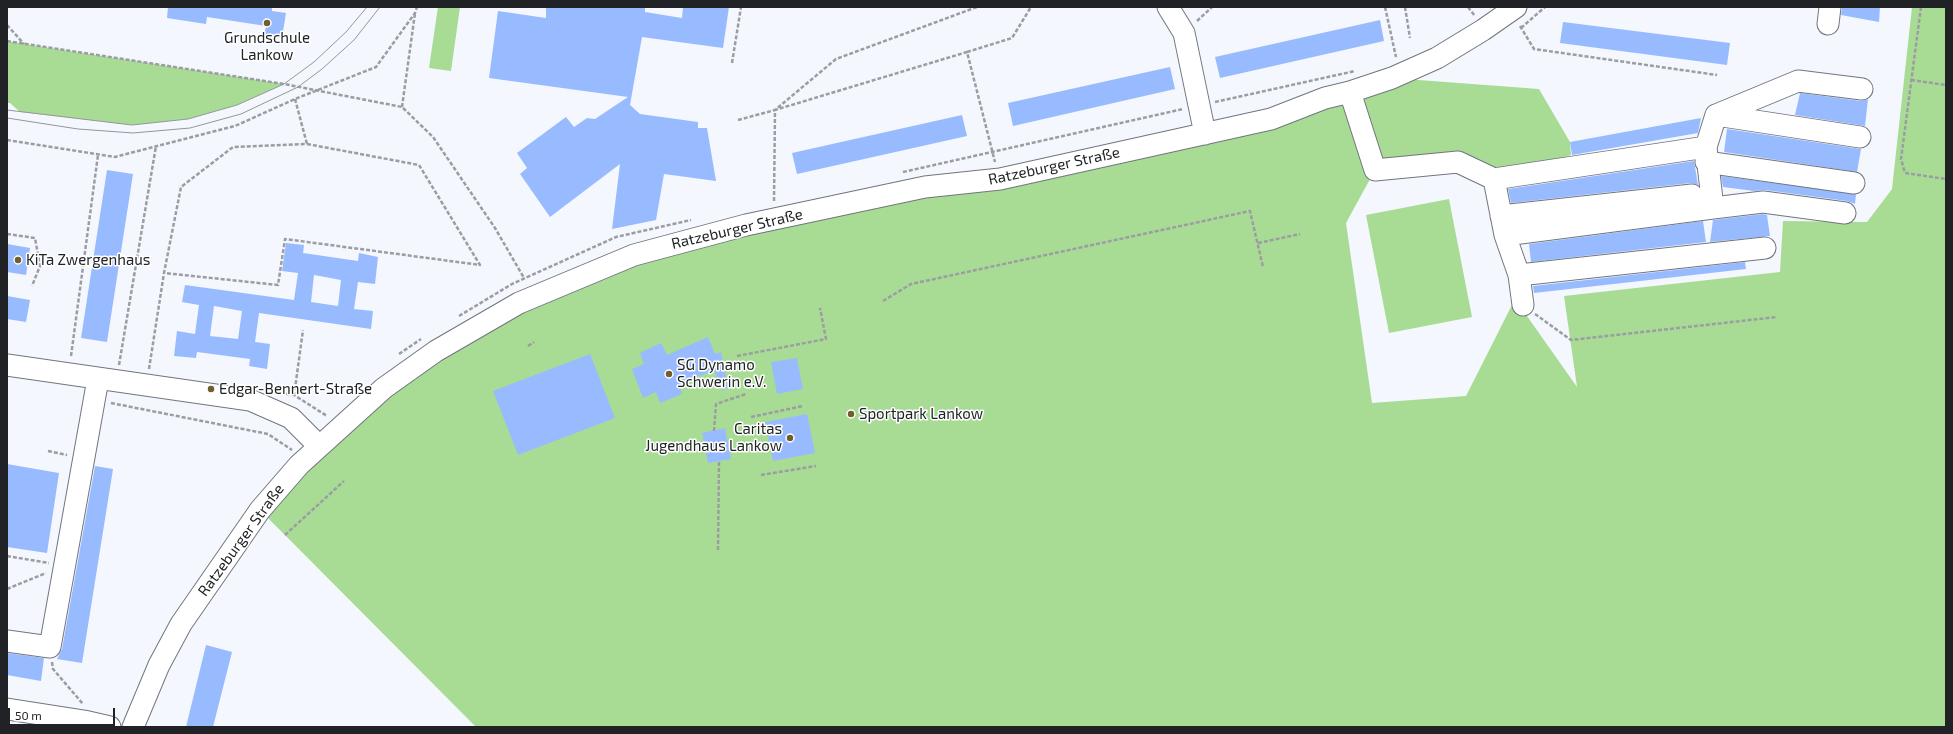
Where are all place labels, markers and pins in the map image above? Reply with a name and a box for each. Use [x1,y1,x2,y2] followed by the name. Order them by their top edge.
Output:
[262,18,272,28] marker: Grundschule Lankow
[224,29,310,64] place label: Grundschule Lankow
[26,251,150,269] place label: KiTa Zwergenhaus
[13,255,23,265] marker: KiTa Zwergenhaus
[677,356,766,391] place label: SG Dynamo Schwerin e.V.
[664,369,674,379] marker: SG Dynamo Schwerin e.V.
[219,380,372,398] place label: Edgar-Bennert-Straße
[206,384,216,394] marker: Edgar-Bennert-Straße
[859,405,983,423] place label: Sportpark Lankow
[846,409,856,419] marker: Sportpark Lankow
[645,420,782,455] place label: Caritas Jugendhaus Lankow
[785,433,795,443] marker: Caritas Jugendhaus Lankow

